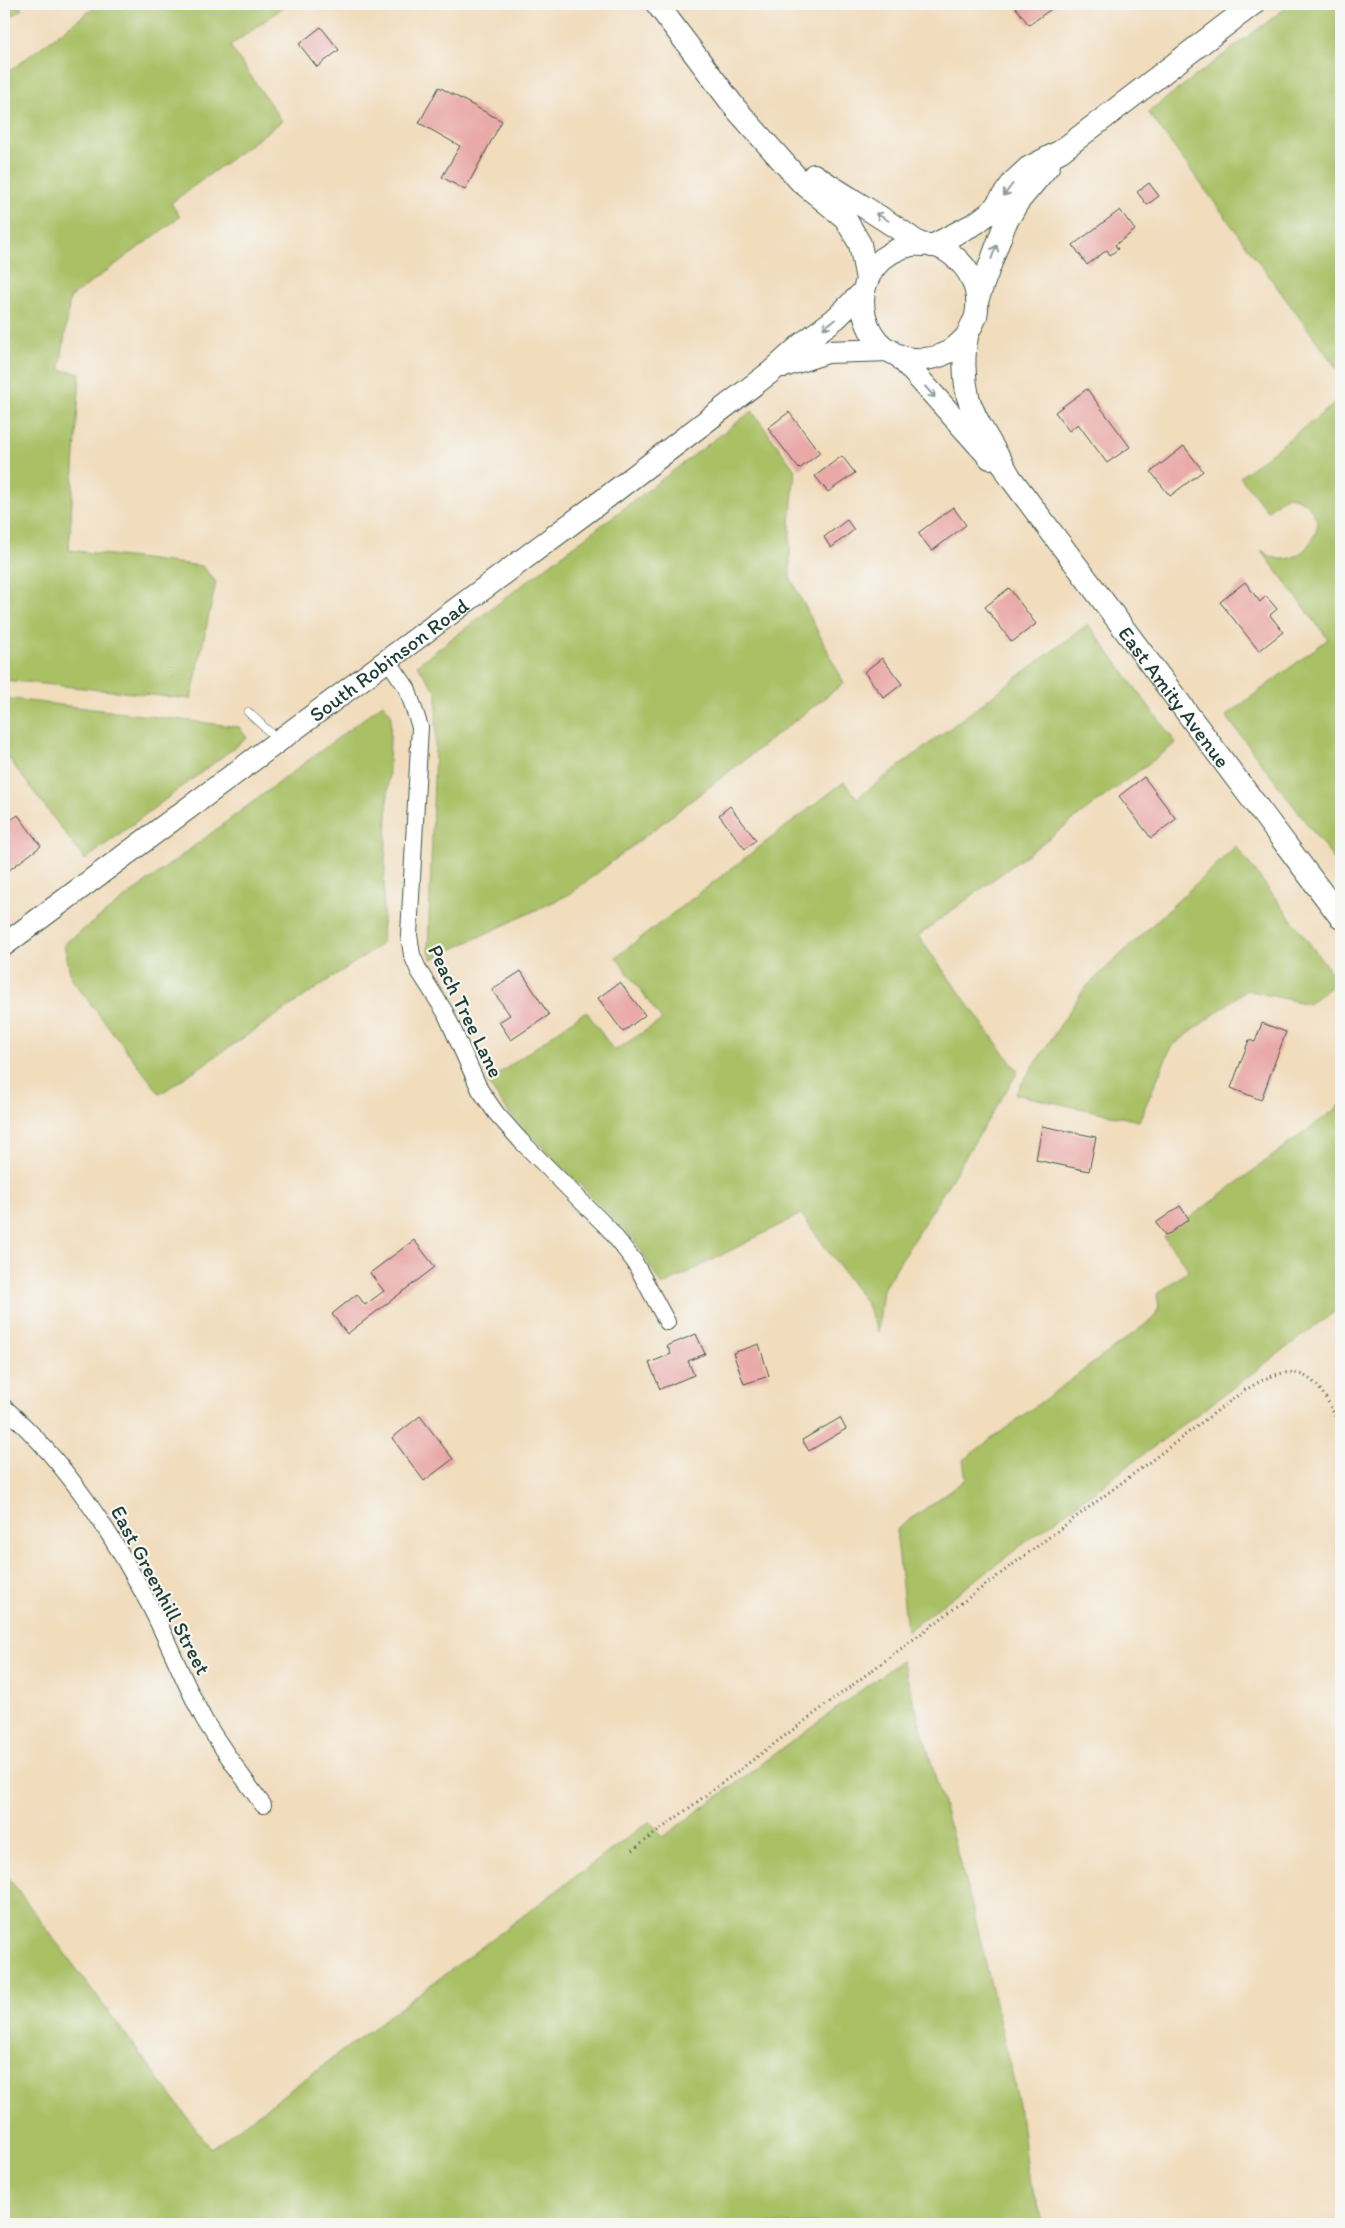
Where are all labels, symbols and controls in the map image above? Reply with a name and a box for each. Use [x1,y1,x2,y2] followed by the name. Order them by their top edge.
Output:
[1003,183,1014,196] one-way arrow
[875,211,889,221] one-way arrow
[990,245,999,261] one-way arrow
[822,318,835,329] one-way arrow
[925,386,936,399] one-way arrow
[304,592,473,727] street label: South Robinson Road
[1114,621,1236,772] street label: East Amity Avenue
[423,940,509,1082] street label: Peach Tree Lane
[106,1501,216,1679] street label: East Greenhill Street

